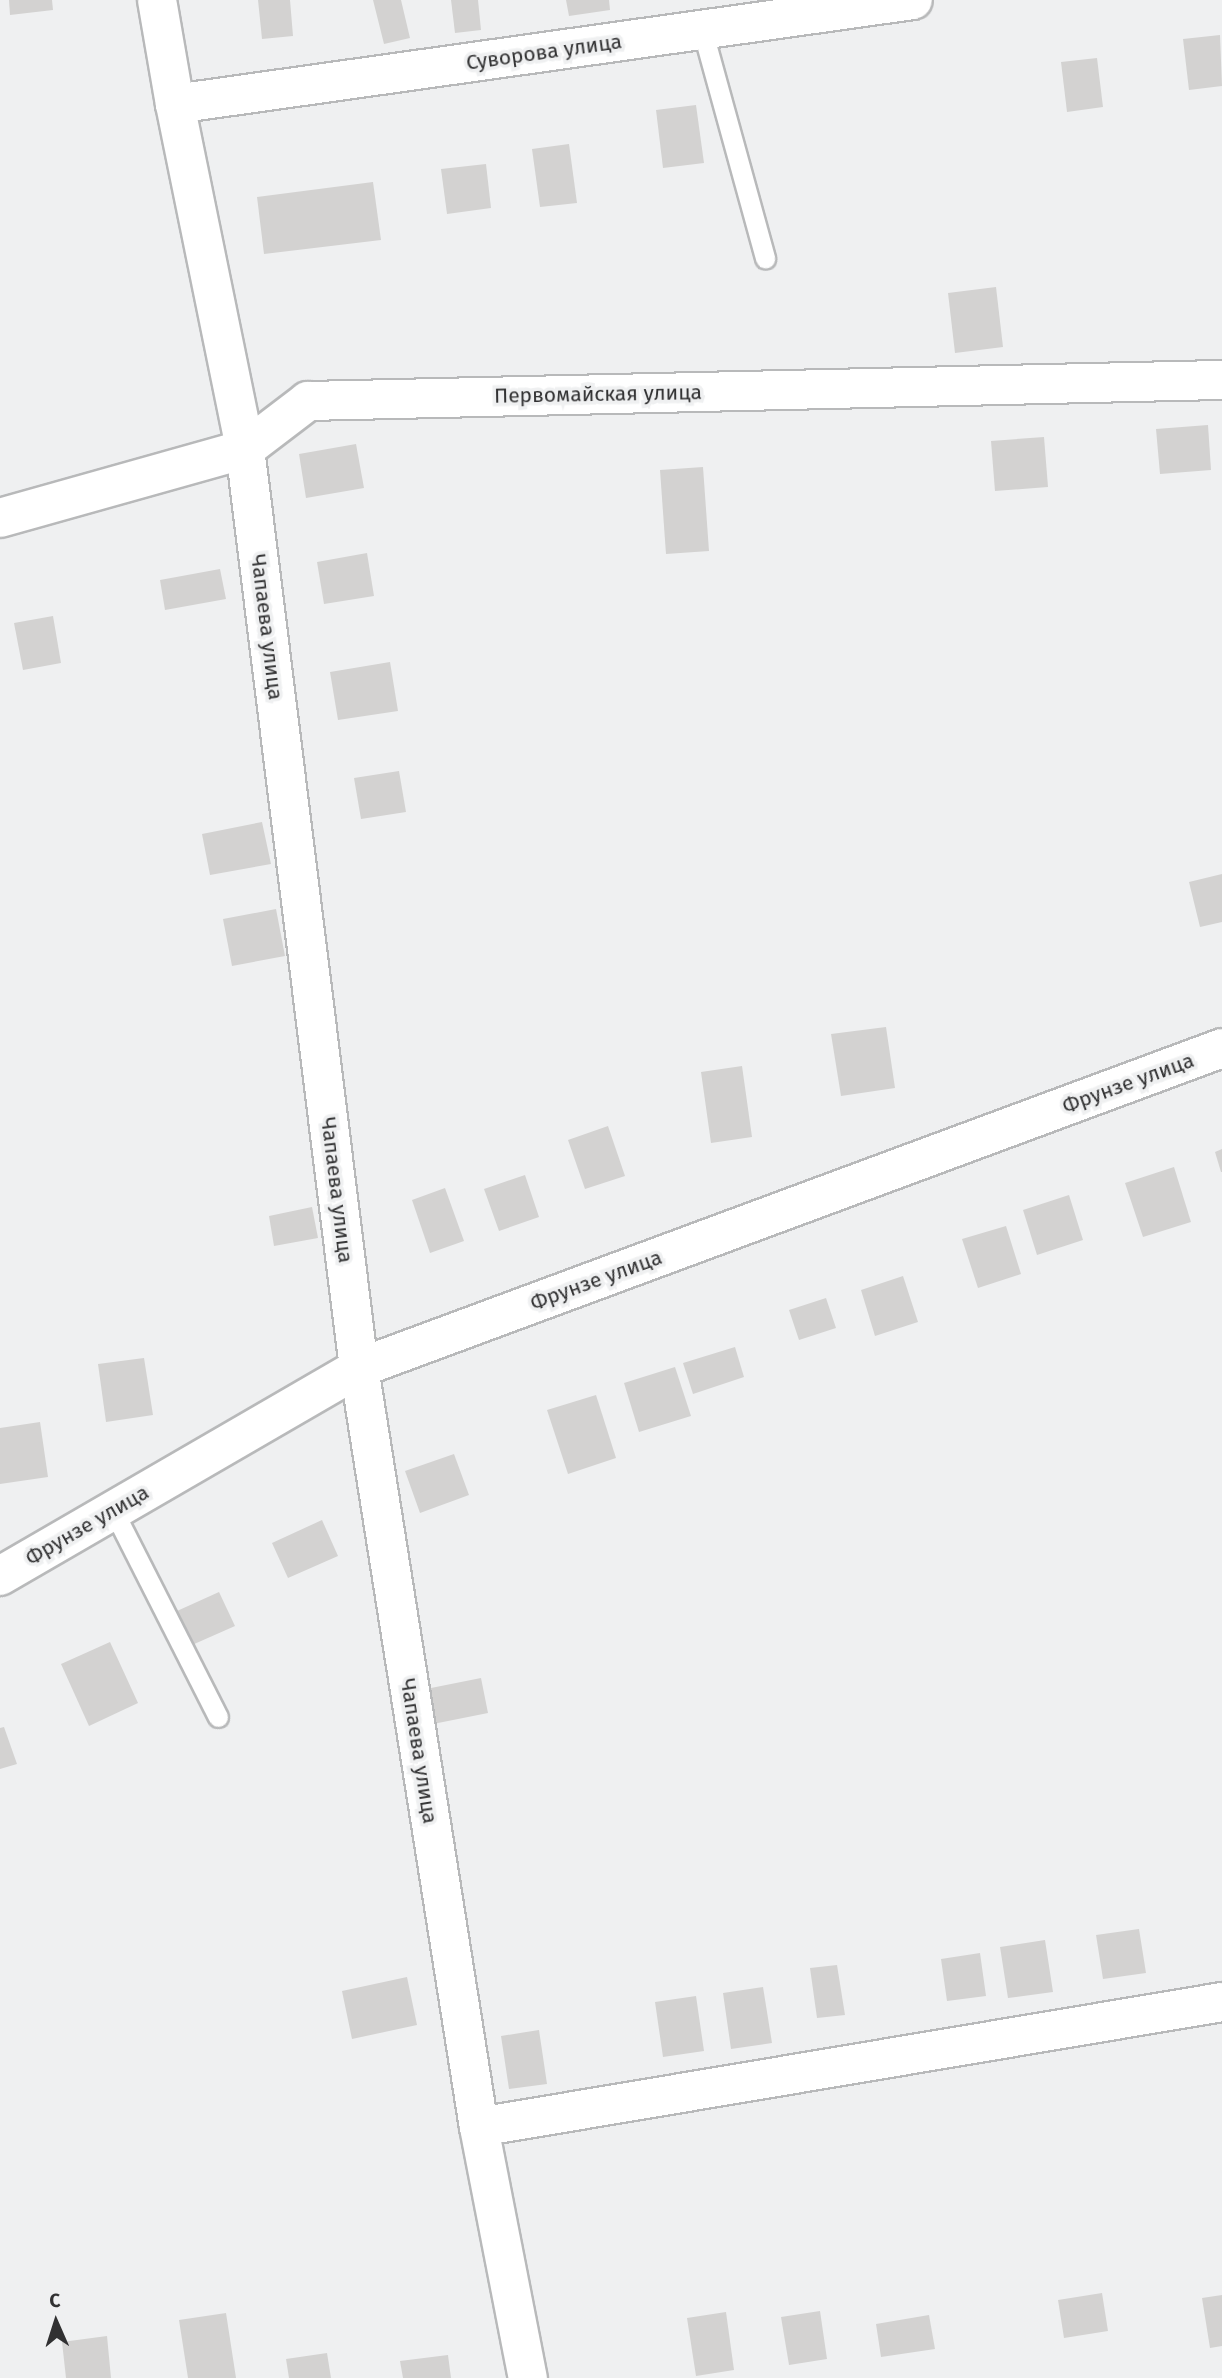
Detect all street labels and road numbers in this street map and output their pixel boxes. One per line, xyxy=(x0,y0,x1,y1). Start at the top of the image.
street label: Суворова улица xyxy=(465,29,623,75)
street label: Первомайская улица xyxy=(494,380,702,408)
street label: Чапаева улица xyxy=(246,553,288,701)
street label: Фрунзе улица xyxy=(1059,1048,1197,1118)
street label: Чапаева улица xyxy=(316,1116,358,1264)
street label: Фрунзе улица xyxy=(527,1245,665,1315)
street label: Фрунзе улица xyxy=(21,1480,153,1570)
street label: Чапаева улица xyxy=(395,1677,443,1825)

